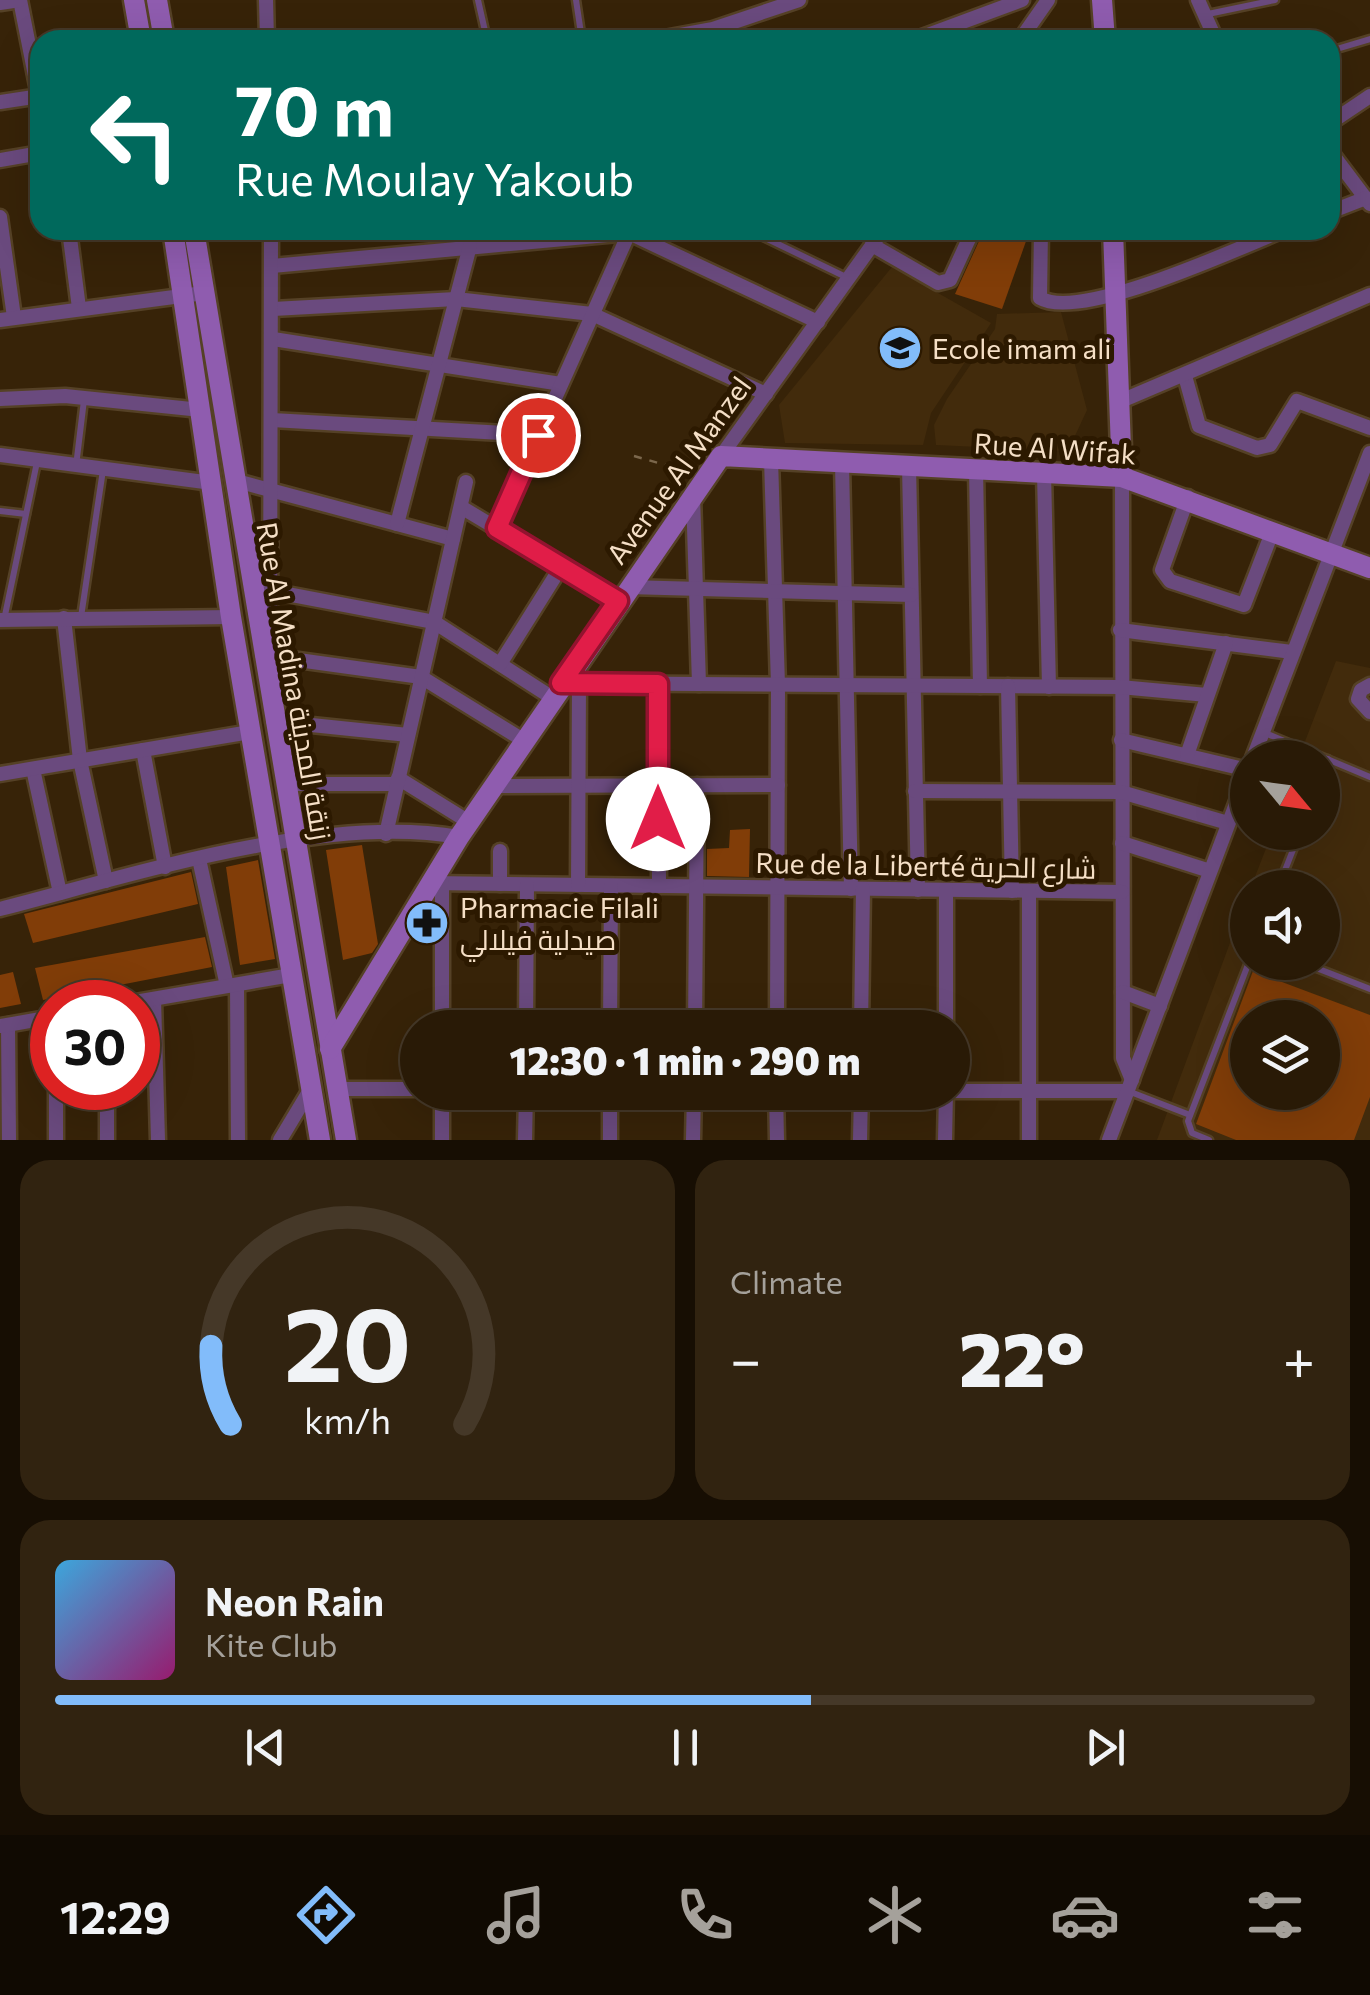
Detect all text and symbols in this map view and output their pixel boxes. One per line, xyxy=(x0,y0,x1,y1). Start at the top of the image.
text: 70 m xyxy=(235,65,394,150)
icon: left xyxy=(70,70,200,200)
text: Rue Moulay Yakoub xyxy=(235,150,634,205)
school or university icon: Ecole imam ali xyxy=(877,325,923,371)
place label: Ecole imam ali xyxy=(932,331,1111,365)
street label: Avenue Al Manzel xyxy=(599,370,757,570)
pin xyxy=(496,393,581,478)
icon: arrive xyxy=(511,408,566,463)
street label: Rue Al Wifak xyxy=(973,425,1137,471)
street label: Rue Al Madina زنقة المدينة xyxy=(250,519,340,843)
north arrow xyxy=(1230,740,1340,850)
map controls xyxy=(1230,740,1340,1110)
position arrow xyxy=(606,767,710,871)
street label: Rue de la Liberté شارع الحرية xyxy=(755,845,1097,888)
button: sound xyxy=(1230,870,1340,980)
place label: Pharmacie Filali صيدلية فيلالي xyxy=(460,890,659,962)
pharmacy icon: Pharmacie Filali صيدلية فيلالي xyxy=(404,900,450,946)
speed limit sign: 30 xyxy=(30,980,160,1110)
button: layers xyxy=(1230,1000,1340,1110)
text: 12:30 · 1 min · 290 m xyxy=(510,1036,860,1083)
text: Climate xyxy=(730,1261,843,1301)
text: 20 xyxy=(284,1276,411,1403)
text: 22° xyxy=(959,1311,1085,1402)
text: − xyxy=(730,1324,761,1391)
text: + xyxy=(1283,1324,1315,1391)
text: km/h xyxy=(304,1398,391,1441)
text: Neon Rain xyxy=(205,1577,384,1624)
text: Kite Club xyxy=(205,1624,337,1664)
icon: previous xyxy=(238,1720,293,1775)
icon: pause xyxy=(658,1720,713,1775)
icon: next xyxy=(1078,1720,1133,1775)
icon: directions xyxy=(291,1880,361,1950)
icon: music xyxy=(481,1880,551,1950)
icon: phone xyxy=(670,1880,740,1950)
icon: climate xyxy=(860,1880,930,1950)
icon: car xyxy=(1050,1880,1120,1950)
icon: filters xyxy=(1240,1880,1310,1950)
text: 12:29 xyxy=(60,1888,171,1943)

